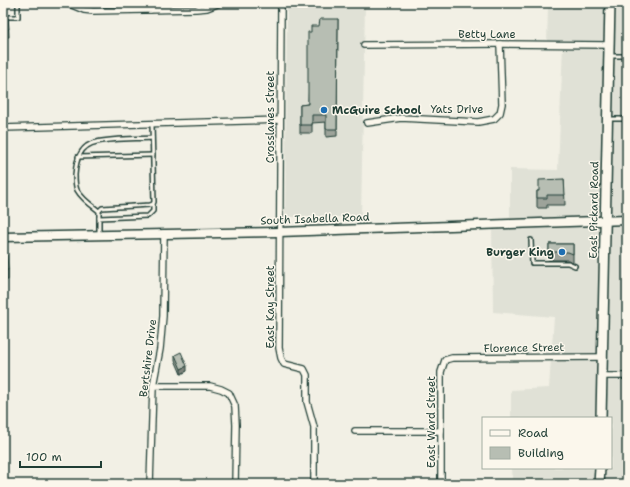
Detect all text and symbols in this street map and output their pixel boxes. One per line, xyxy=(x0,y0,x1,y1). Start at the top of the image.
street label: Betty Lane xyxy=(458,27,516,42)
street label: Crosslanes Street xyxy=(263,71,278,163)
street label: Yats Drive xyxy=(430,102,484,117)
place label: McGuire School xyxy=(332,103,422,118)
marker: McGuire School xyxy=(319,105,329,115)
street label: East Pickard Road xyxy=(586,161,602,259)
street label: South Isabella Road xyxy=(260,210,370,228)
place label: Burger King xyxy=(486,245,554,260)
marker: Burger King xyxy=(557,247,567,257)
street label: East Kay Street xyxy=(263,265,278,349)
street label: Bertshire Drive xyxy=(136,318,160,398)
street label: Florence Street xyxy=(484,340,565,356)
street label: East Ward Street xyxy=(424,376,439,468)
legend xyxy=(482,417,612,469)
text: Road xyxy=(518,425,549,441)
scale bar xyxy=(20,443,101,469)
text: Building xyxy=(518,445,564,461)
text: 100 m xyxy=(26,449,62,465)

